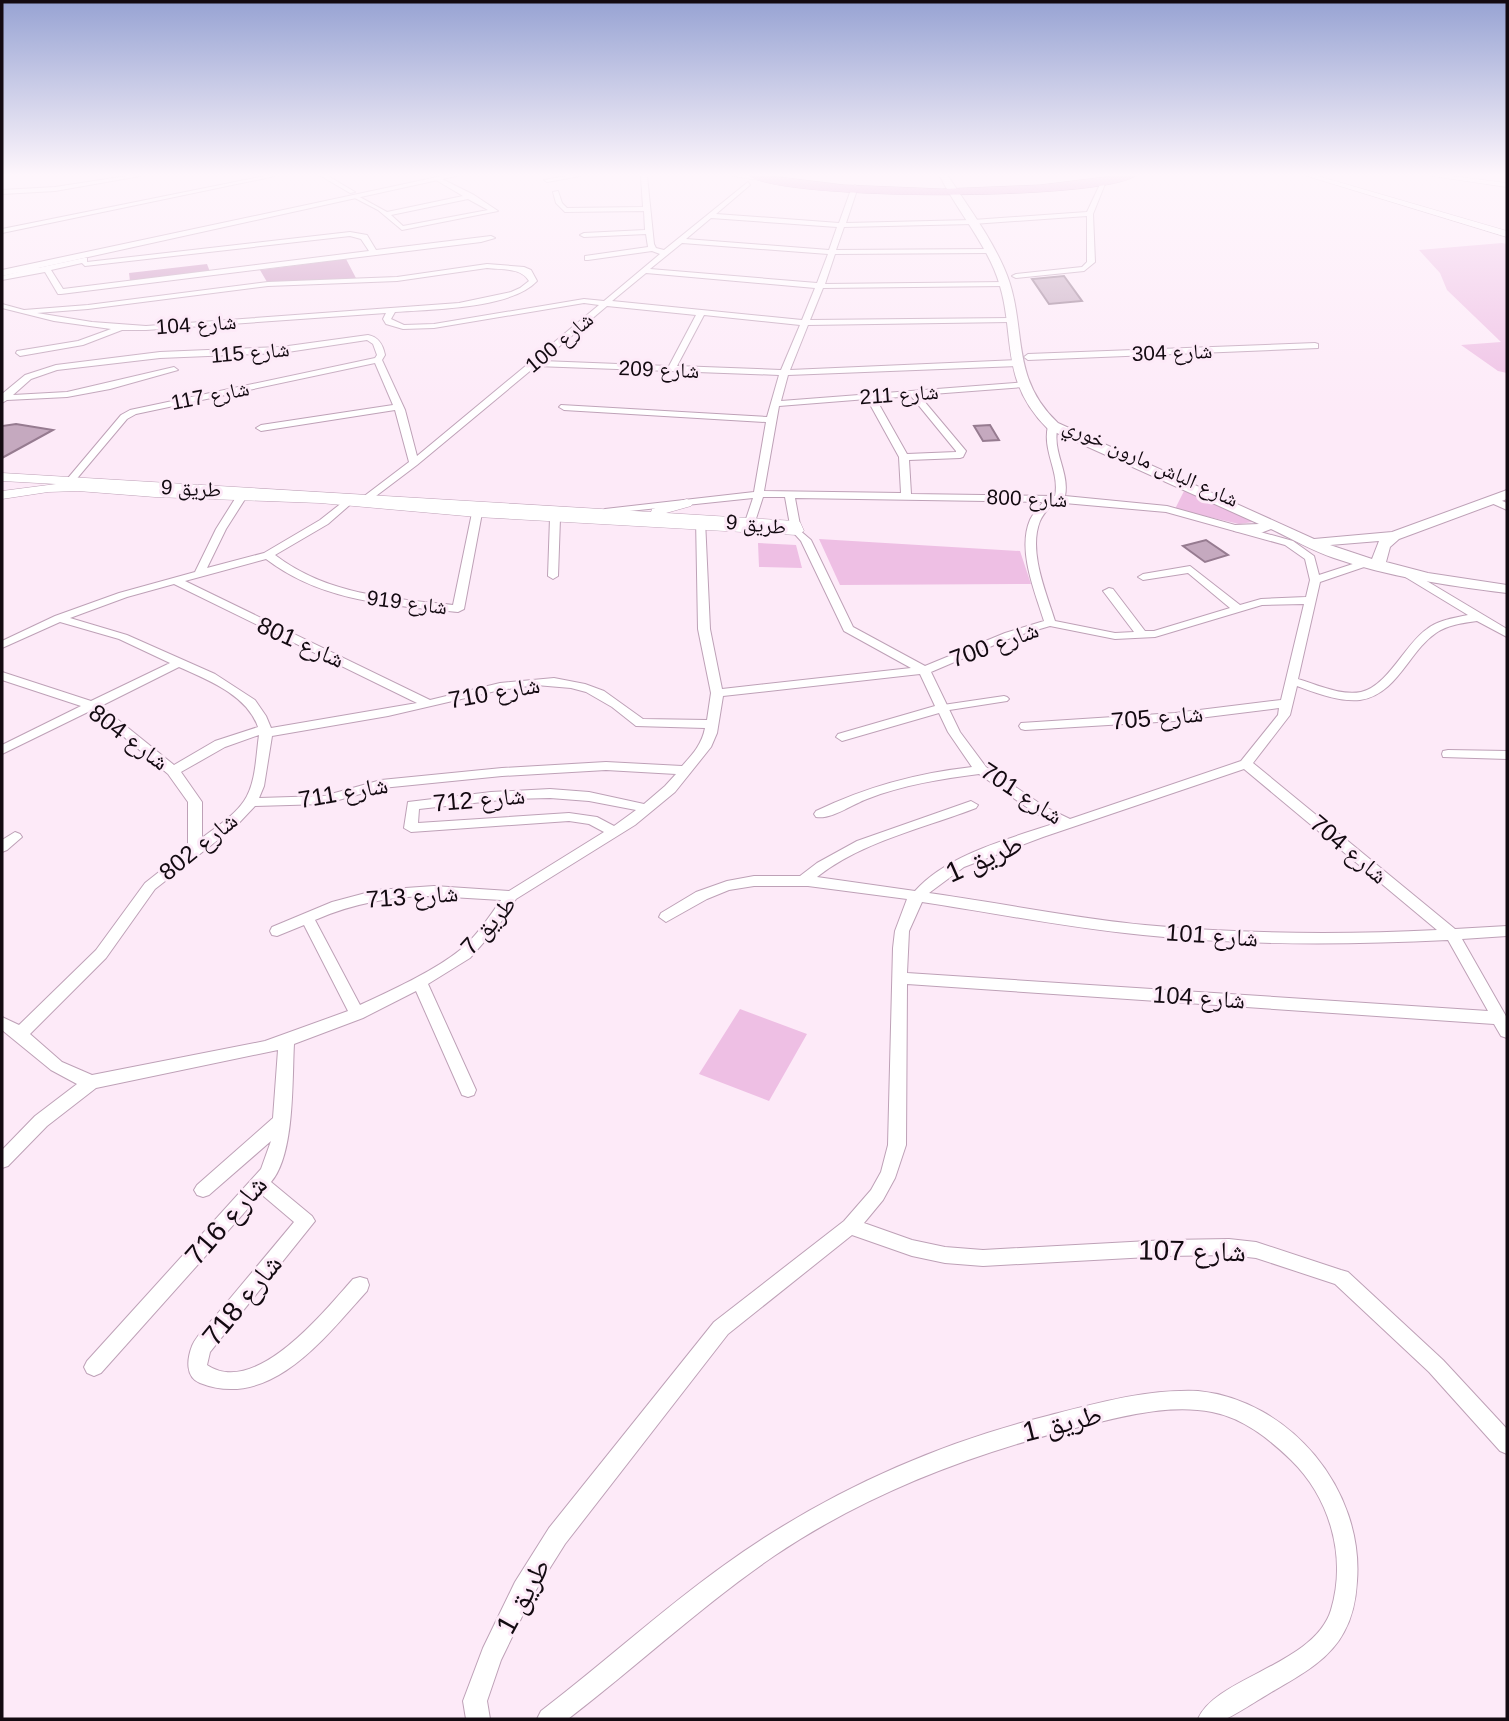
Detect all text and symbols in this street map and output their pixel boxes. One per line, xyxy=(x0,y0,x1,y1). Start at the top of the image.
street label: شارع 100 xyxy=(521,307,599,378)
street label: شارع 104 xyxy=(155,310,237,340)
street label: شارع 115 xyxy=(210,337,291,369)
street label: شارع 304 xyxy=(1131,339,1213,367)
street label: شارع 209 xyxy=(618,356,700,384)
street label: شارع 117 xyxy=(169,376,251,416)
street label: شارع 211 xyxy=(859,380,939,410)
street label: شارع الباش مارون خوري xyxy=(1058,413,1242,516)
street label: 9 طريق xyxy=(160,475,222,503)
street label: 800 شارع xyxy=(986,485,1068,513)
street label: 9 طريق xyxy=(725,510,787,540)
street label: شارع 919 xyxy=(365,586,449,620)
street label: شارع 801 xyxy=(253,611,349,675)
street label: شارع 700 xyxy=(946,616,1043,674)
street label: شارع 710 xyxy=(446,671,542,715)
street label: شارع 804 xyxy=(83,698,174,777)
street label: شارع 705 xyxy=(1110,700,1204,736)
street label: شارع 701 xyxy=(975,757,1068,831)
street label: شارع 711 xyxy=(296,771,390,815)
street label: شارع 712 xyxy=(432,782,526,818)
street label: شارع 802 xyxy=(154,806,244,887)
street label: شارع 704 xyxy=(1304,809,1393,891)
street label: طريق 1 xyxy=(941,827,1028,890)
street label: شارع 713 xyxy=(365,879,459,915)
street label: 7 طريق xyxy=(455,890,522,960)
street label: شارع 101 xyxy=(1165,918,1259,954)
street label: شارع 104 xyxy=(1152,980,1246,1016)
street label: شارع 716 xyxy=(179,1169,275,1272)
street label: شارع 107 xyxy=(1138,1235,1246,1269)
street label: شارع 718 xyxy=(196,1248,289,1353)
street label: طريق 1 xyxy=(1019,1398,1105,1450)
street label: طريق 1 xyxy=(490,1553,558,1640)

